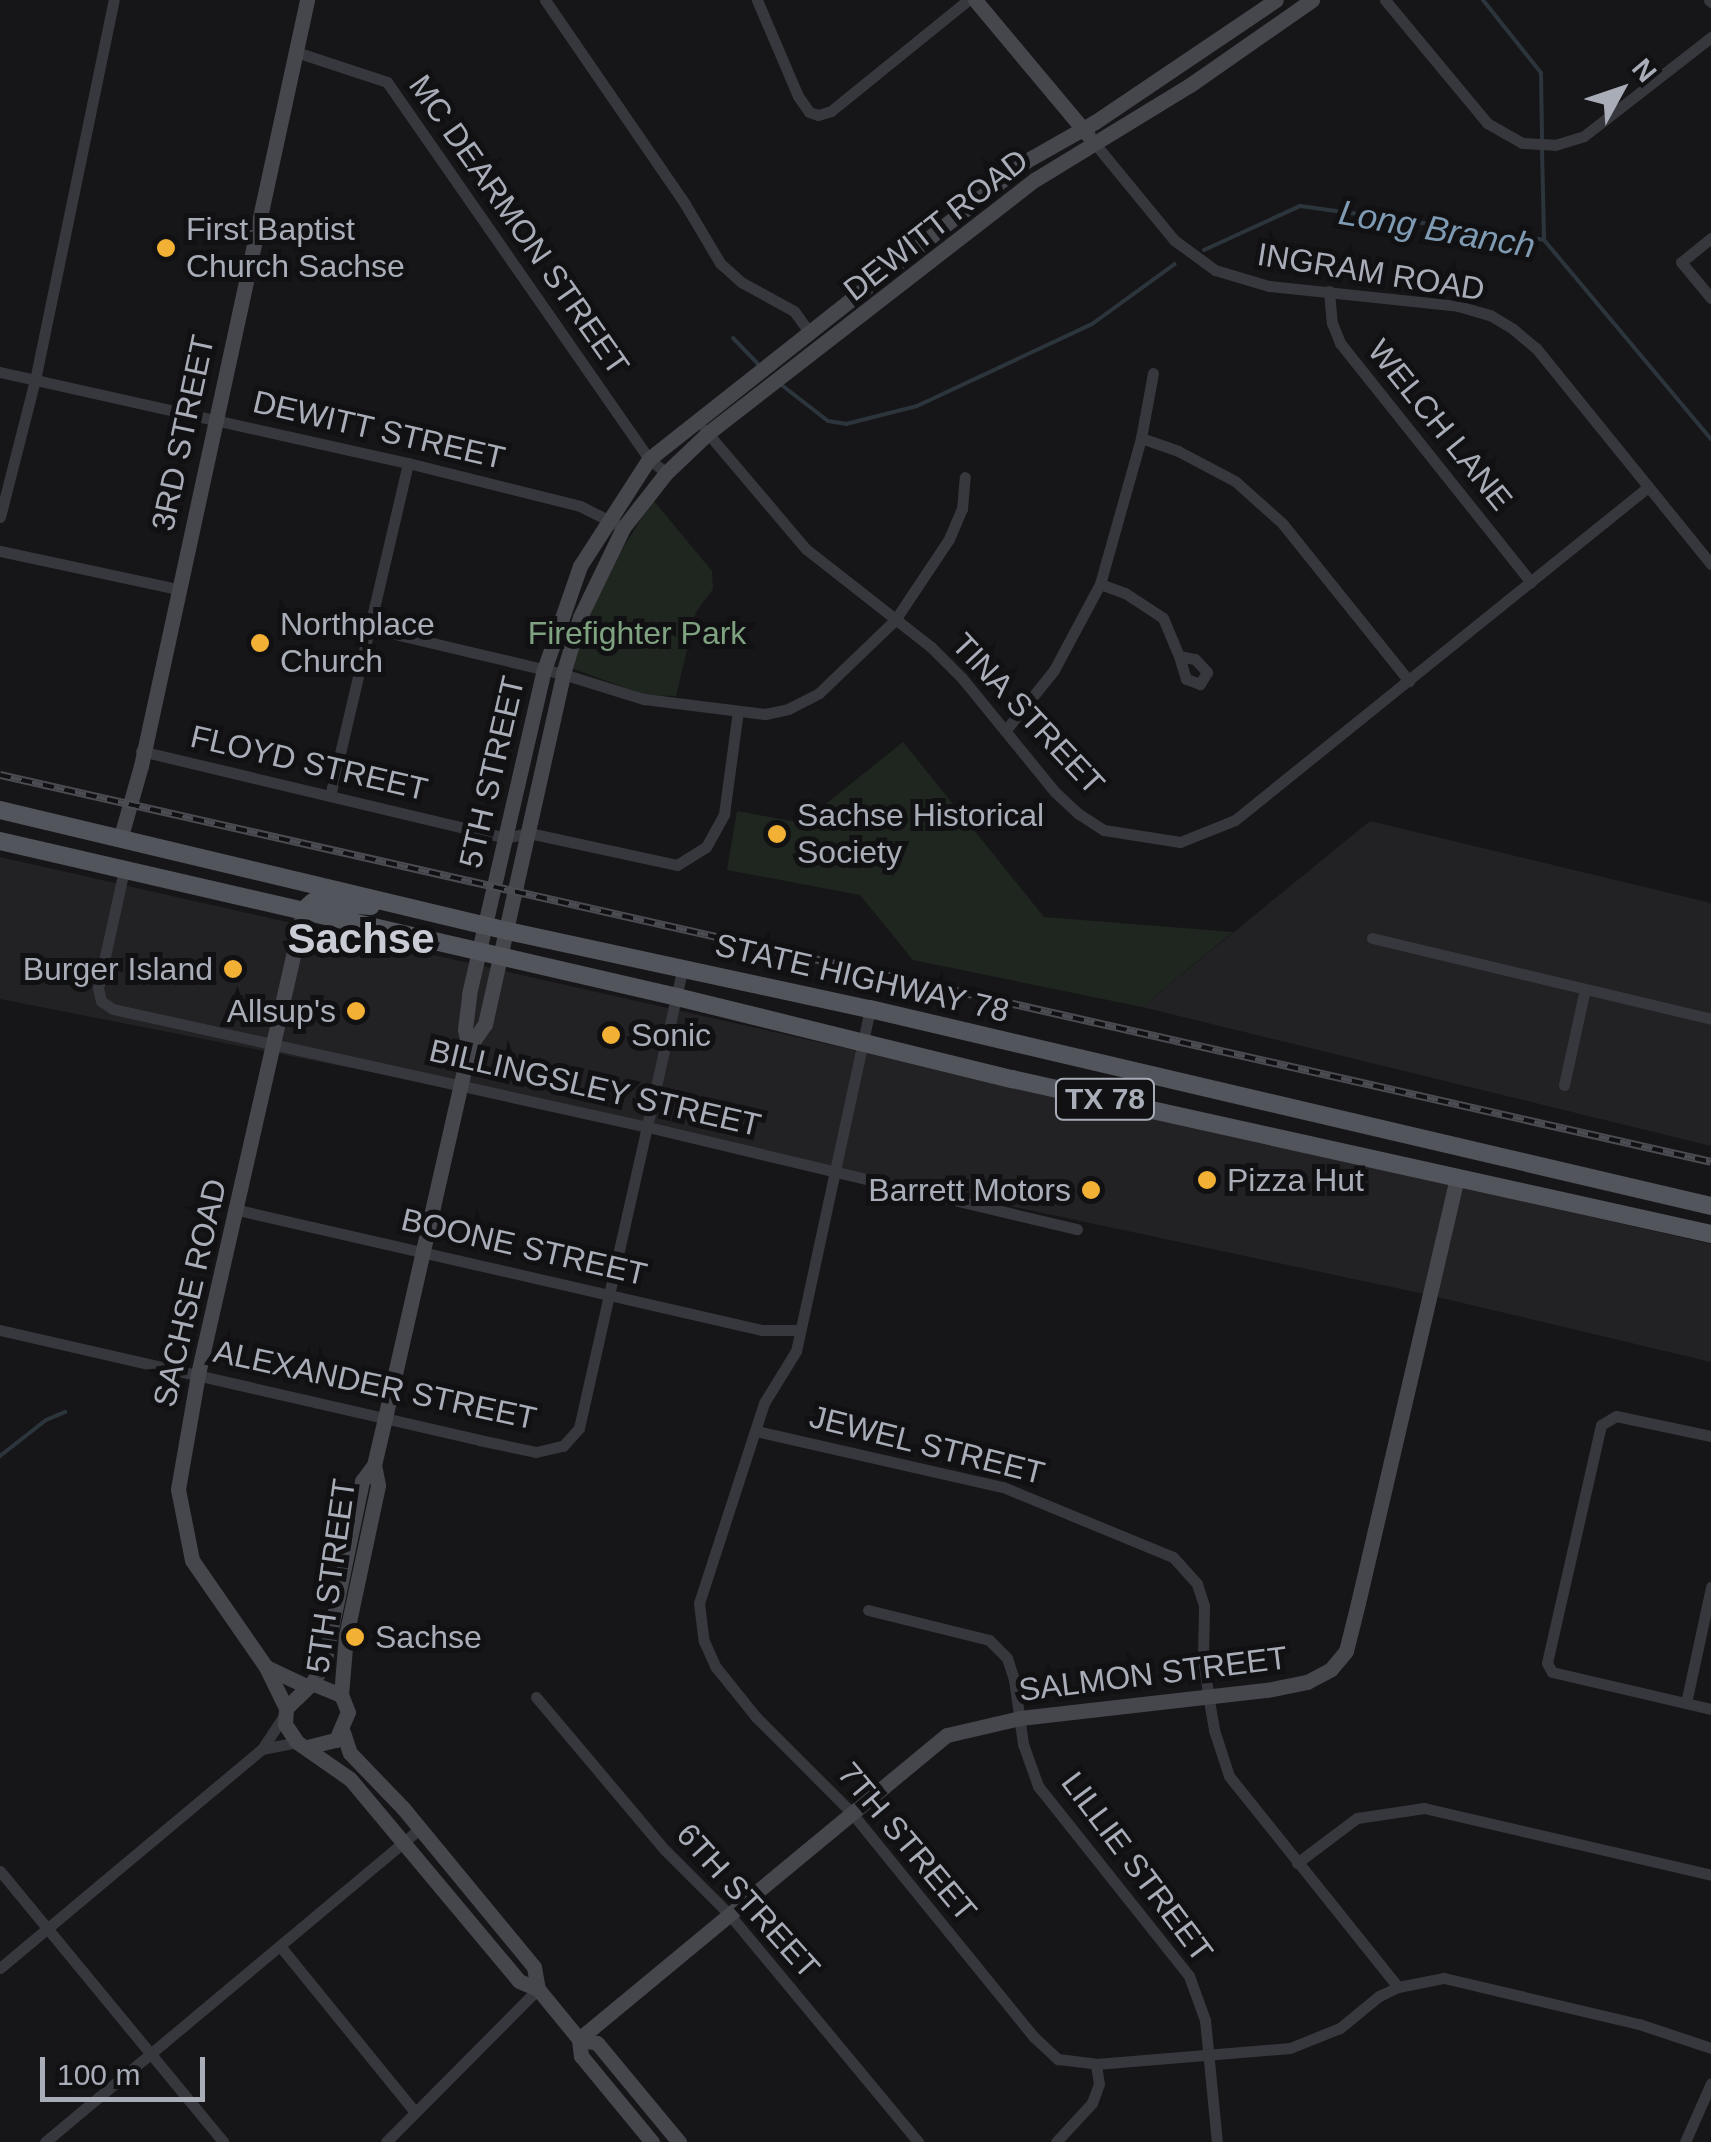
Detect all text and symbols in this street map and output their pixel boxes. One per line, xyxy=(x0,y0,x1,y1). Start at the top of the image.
north arrow xyxy=(1571,40,1671,140)
text: N xyxy=(1626,53,1663,88)
street label: MC DEARMON STREET xyxy=(401,68,637,382)
street label: DEWITT ROAD xyxy=(836,141,1036,309)
water label: Long Branch xyxy=(1336,191,1538,267)
place label: First Baptist Church Sachse xyxy=(186,211,405,286)
street label: INGRAM ROAD xyxy=(1255,235,1487,309)
marker: First Baptist Church Sachse xyxy=(155,237,177,259)
street label: 3RD STREET xyxy=(144,332,222,534)
street label: WELCH LANE xyxy=(1360,332,1520,518)
street label: DEWITT STREET xyxy=(249,382,509,478)
place label: Northplace Church xyxy=(280,606,435,681)
park label: Firefighter Park xyxy=(528,614,746,652)
street label: TINA STREET xyxy=(943,625,1113,803)
marker: Northplace Church xyxy=(249,632,271,654)
street label: 5TH STREET xyxy=(451,672,533,872)
street label: FLOYD STREET xyxy=(187,717,431,809)
place label: Sachse Historical Society xyxy=(797,797,1044,872)
marker: Sachse Historical Society xyxy=(766,823,788,845)
district label: Sachse xyxy=(287,914,435,964)
street label: STATE HIGHWAY 78 xyxy=(711,925,1013,1031)
place label: Burger Island xyxy=(23,950,213,988)
marker: Burger Island xyxy=(222,958,244,980)
place label: Allsup's xyxy=(227,992,336,1030)
marker: Allsup's xyxy=(345,1000,367,1022)
place label: Sonic xyxy=(631,1016,711,1054)
marker: Sonic xyxy=(600,1024,622,1046)
street label: BILLINGSLEY STREET xyxy=(425,1031,765,1145)
road number: TX 78 xyxy=(1052,1074,1158,1124)
place label: Pizza Hut xyxy=(1227,1161,1364,1199)
marker: Pizza Hut xyxy=(1196,1169,1218,1191)
place label: Barrett Motors xyxy=(868,1171,1071,1209)
street label: SACHSE ROAD xyxy=(145,1175,235,1411)
marker: Barrett Motors xyxy=(1080,1179,1102,1201)
street label: BOONE STREET xyxy=(398,1200,650,1294)
street label: ALEXANDER STREET xyxy=(210,1332,540,1438)
street label: JEWEL STREET xyxy=(805,1397,1049,1493)
street label: 5TH STREET xyxy=(298,1476,364,1676)
place label: Sachse xyxy=(375,1618,482,1656)
marker: Sachse xyxy=(344,1626,366,1648)
street label: SALMON STREET xyxy=(1017,1638,1289,1710)
street label: 7TH STREET xyxy=(829,1755,985,1929)
street label: LILLIE STREET xyxy=(1053,1765,1221,1969)
street label: 6TH STREET xyxy=(668,1815,828,1987)
scale bar xyxy=(45,2037,210,2099)
text: 100 m xyxy=(57,2058,140,2091)

